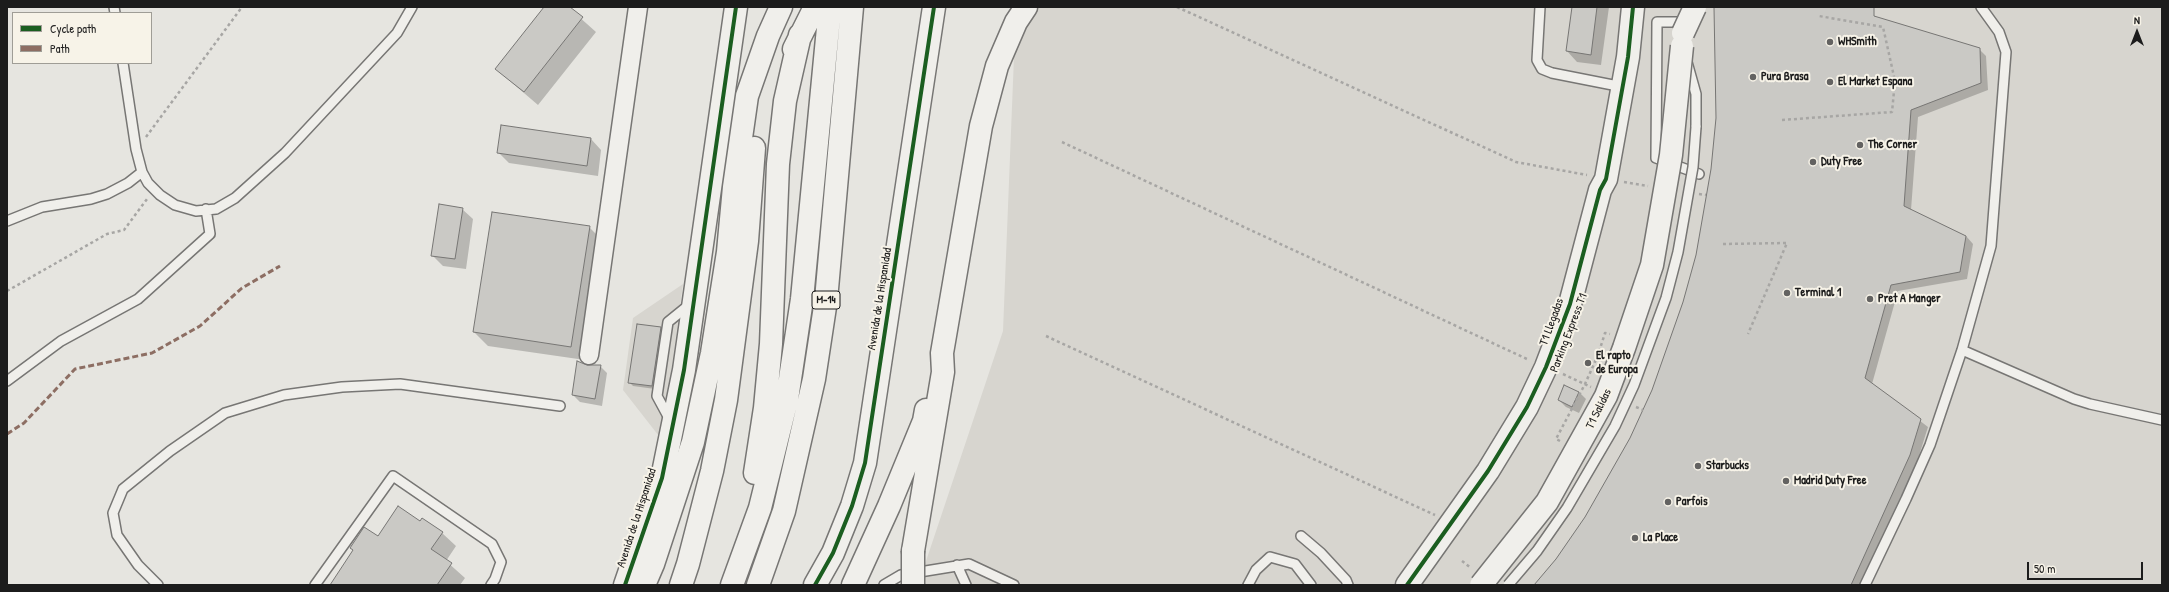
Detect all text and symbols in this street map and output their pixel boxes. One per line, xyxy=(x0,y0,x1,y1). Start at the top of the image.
legend xyxy=(12,12,152,64)
north arrow xyxy=(2117,12,2157,52)
text: N xyxy=(2134,13,2140,27)
text: Cycle path xyxy=(50,20,96,37)
place label: WHSmith xyxy=(1838,35,1877,49)
marker: WHSmith xyxy=(1825,37,1835,47)
text: Path xyxy=(50,40,70,57)
place label: Pura Brasa xyxy=(1761,70,1808,84)
marker: Pura Brasa xyxy=(1748,72,1758,82)
place label: El Market Espana xyxy=(1838,75,1912,89)
marker: El Market Espana xyxy=(1825,77,1835,87)
place label: The Corner xyxy=(1868,138,1917,152)
marker: The Corner xyxy=(1855,140,1865,150)
place label: Duty Free xyxy=(1821,155,1862,169)
marker: Duty Free xyxy=(1808,157,1818,167)
street label: Avenida de la Hispanidad xyxy=(865,247,895,351)
place label: Terminal 1 xyxy=(1795,286,1841,300)
marker: Terminal 1 xyxy=(1782,288,1792,298)
road number: M-14 xyxy=(812,291,840,309)
street label: Parking Express T1 xyxy=(1547,291,1591,375)
place label: Pret A Manger xyxy=(1878,292,1941,306)
marker: Pret A Manger xyxy=(1865,294,1875,304)
street label: T1 Llegadas xyxy=(1537,296,1567,348)
place label: El rapto de Europa xyxy=(1596,349,1638,377)
marker: El rapto de Europa xyxy=(1583,358,1593,368)
street label: T1 Salidas xyxy=(1583,387,1615,431)
place label: Starbucks xyxy=(1706,459,1749,473)
marker: Starbucks xyxy=(1693,461,1703,471)
street label: Avenida de la Hispanidad xyxy=(614,467,660,569)
place label: Madrid Duty Free xyxy=(1794,474,1866,488)
marker: Madrid Duty Free xyxy=(1781,476,1791,486)
place label: Parfois xyxy=(1676,495,1708,509)
marker: Parfois xyxy=(1663,497,1673,507)
place label: La Place xyxy=(1643,531,1678,545)
marker: La Place xyxy=(1630,533,1640,543)
scale bar xyxy=(2029,554,2145,580)
text: 50 m xyxy=(2034,560,2055,577)

